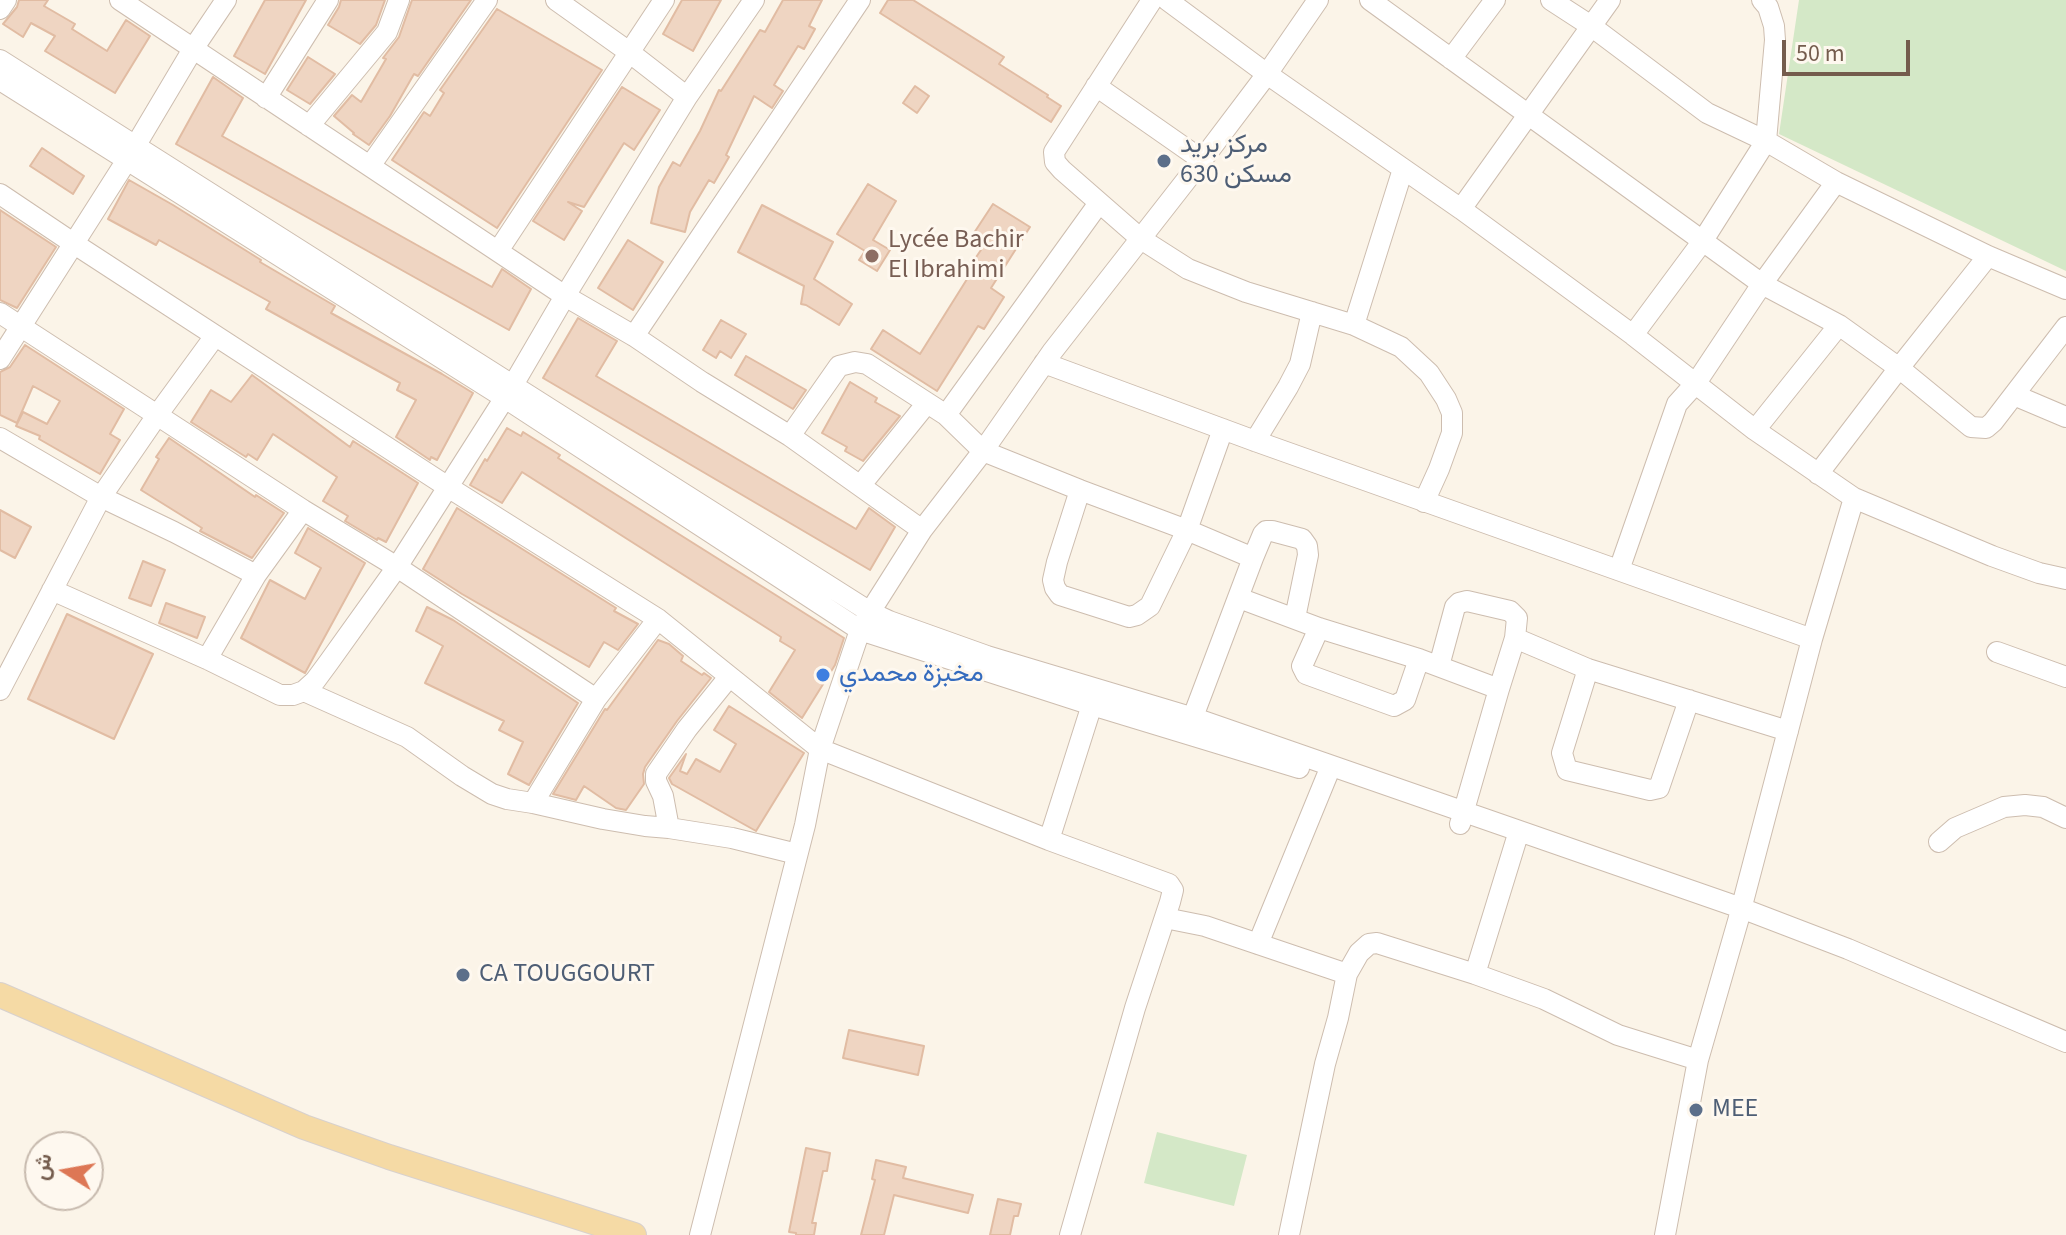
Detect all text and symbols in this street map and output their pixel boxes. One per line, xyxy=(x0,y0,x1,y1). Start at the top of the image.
scale bar xyxy=(1786,24,1914,74)
text: 50 m xyxy=(1796,36,1845,71)
place label: مركز بريد 630 مسكن xyxy=(1180,130,1292,192)
marker: مركز بريد 630 مسكن xyxy=(1155,152,1173,170)
place label: Lycée Bachir El Ibrahimi xyxy=(888,225,1024,286)
marker: Lycée Bachir El Ibrahimi xyxy=(863,247,881,265)
place label: مخبزة محمدي xyxy=(839,659,984,691)
marker: مخبزة محمدي xyxy=(814,666,832,684)
place label: CA TOUGGOURT xyxy=(479,959,655,991)
marker: CA TOUGGOURT xyxy=(454,966,472,984)
place label: MEE xyxy=(1712,1094,1758,1126)
marker: MEE xyxy=(1687,1101,1705,1119)
north arrow xyxy=(24,1131,104,1211)
text: ش xyxy=(24,1151,61,1183)

